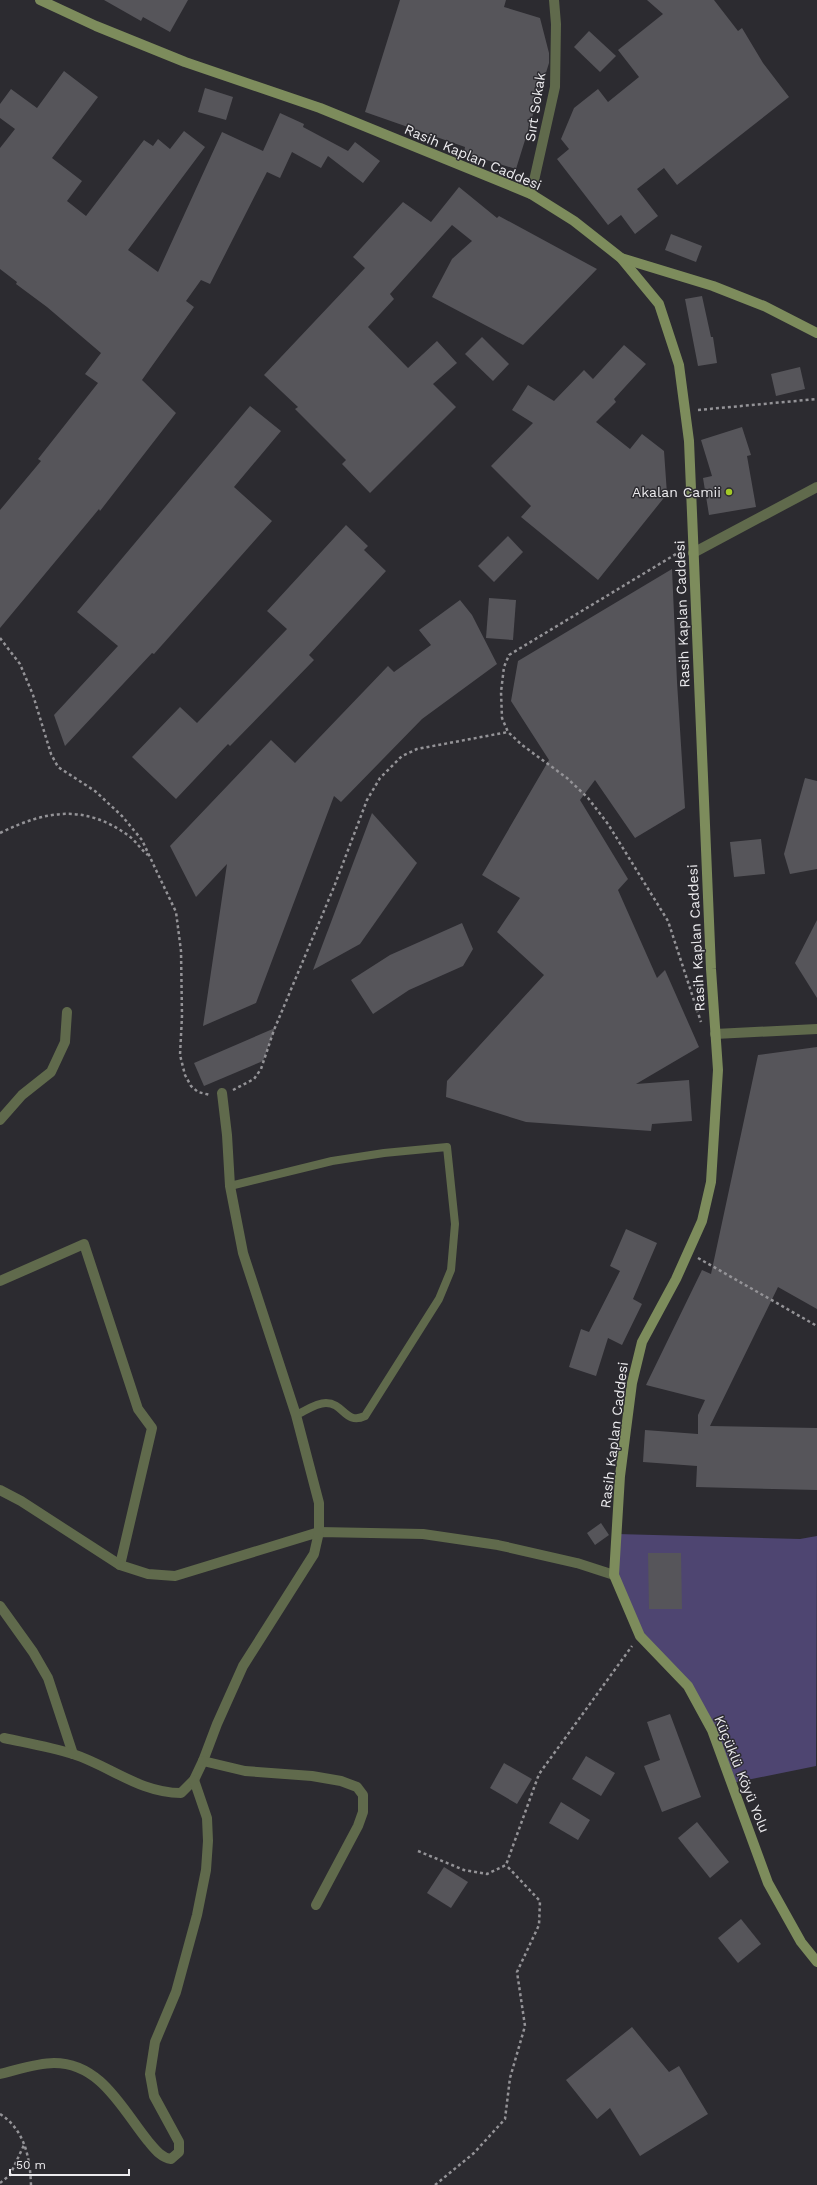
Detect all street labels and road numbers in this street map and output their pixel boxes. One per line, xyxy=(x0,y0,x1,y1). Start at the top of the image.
street label: Sırt Sokak xyxy=(522,71,548,143)
street label: Rasih Kaplan Caddesi xyxy=(402,121,544,193)
street label: Rasih Kaplan Caddesi xyxy=(671,540,693,688)
street label: Rasih Kaplan Caddesi xyxy=(684,864,708,1012)
street label: Rasih Kaplan Caddesi xyxy=(597,1361,631,1509)
street label: Küçüklü Köyü Yolu xyxy=(711,1713,773,1835)

